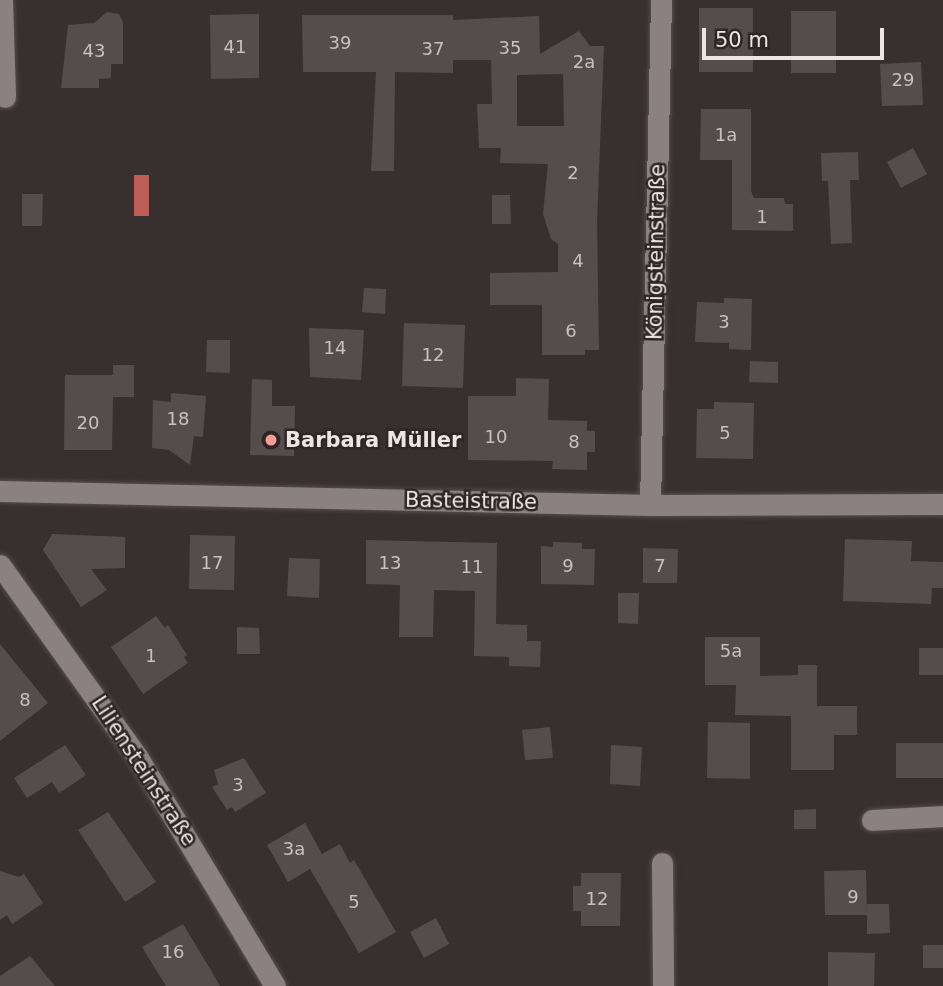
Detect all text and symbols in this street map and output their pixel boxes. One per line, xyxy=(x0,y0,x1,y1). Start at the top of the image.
scale bar xyxy=(705,14,887,58)
text: 50 m xyxy=(715,28,769,52)
house number: 39 xyxy=(329,32,351,54)
house number: 41 xyxy=(224,36,246,58)
house number: 35 xyxy=(499,37,521,59)
house number: 37 xyxy=(422,38,444,60)
house number: 43 xyxy=(83,40,105,62)
house number: 2a xyxy=(573,51,595,73)
house number: 29 xyxy=(892,69,914,91)
house number: 1a xyxy=(715,124,737,146)
house number: 2 xyxy=(567,162,579,184)
street label: Königsteinstraße xyxy=(642,164,670,340)
house number: 1 xyxy=(756,206,768,228)
house number: 4 xyxy=(572,250,584,272)
house number: 3 xyxy=(718,311,730,333)
house number: 6 xyxy=(565,320,577,342)
house number: 14 xyxy=(324,337,346,359)
house number: 12 xyxy=(422,344,444,366)
house number: 18 xyxy=(167,408,189,430)
house number: 20 xyxy=(77,412,99,434)
house number: 5 xyxy=(719,422,731,444)
house number: 10 xyxy=(485,426,507,448)
place label: Barbara Müller xyxy=(285,427,461,453)
house number: 8 xyxy=(568,431,580,453)
marker: Barbara Müller xyxy=(263,432,279,448)
street label: Basteistraße xyxy=(405,487,537,515)
house number: 17 xyxy=(201,552,223,574)
house number: 13 xyxy=(379,552,401,574)
house number: 9 xyxy=(562,555,574,577)
house number: 7 xyxy=(654,555,666,577)
house number: 11 xyxy=(461,556,483,578)
house number: 5a xyxy=(720,640,742,662)
house number: 1 xyxy=(145,645,157,667)
house number: 8 xyxy=(19,689,31,711)
street label: Liliensteinstraße xyxy=(86,691,202,851)
house number: 3 xyxy=(232,774,244,796)
house number: 3a xyxy=(283,838,305,860)
house number: 9 xyxy=(847,886,859,908)
house number: 12 xyxy=(586,888,608,910)
house number: 5 xyxy=(348,891,360,913)
house number: 16 xyxy=(162,941,184,963)

